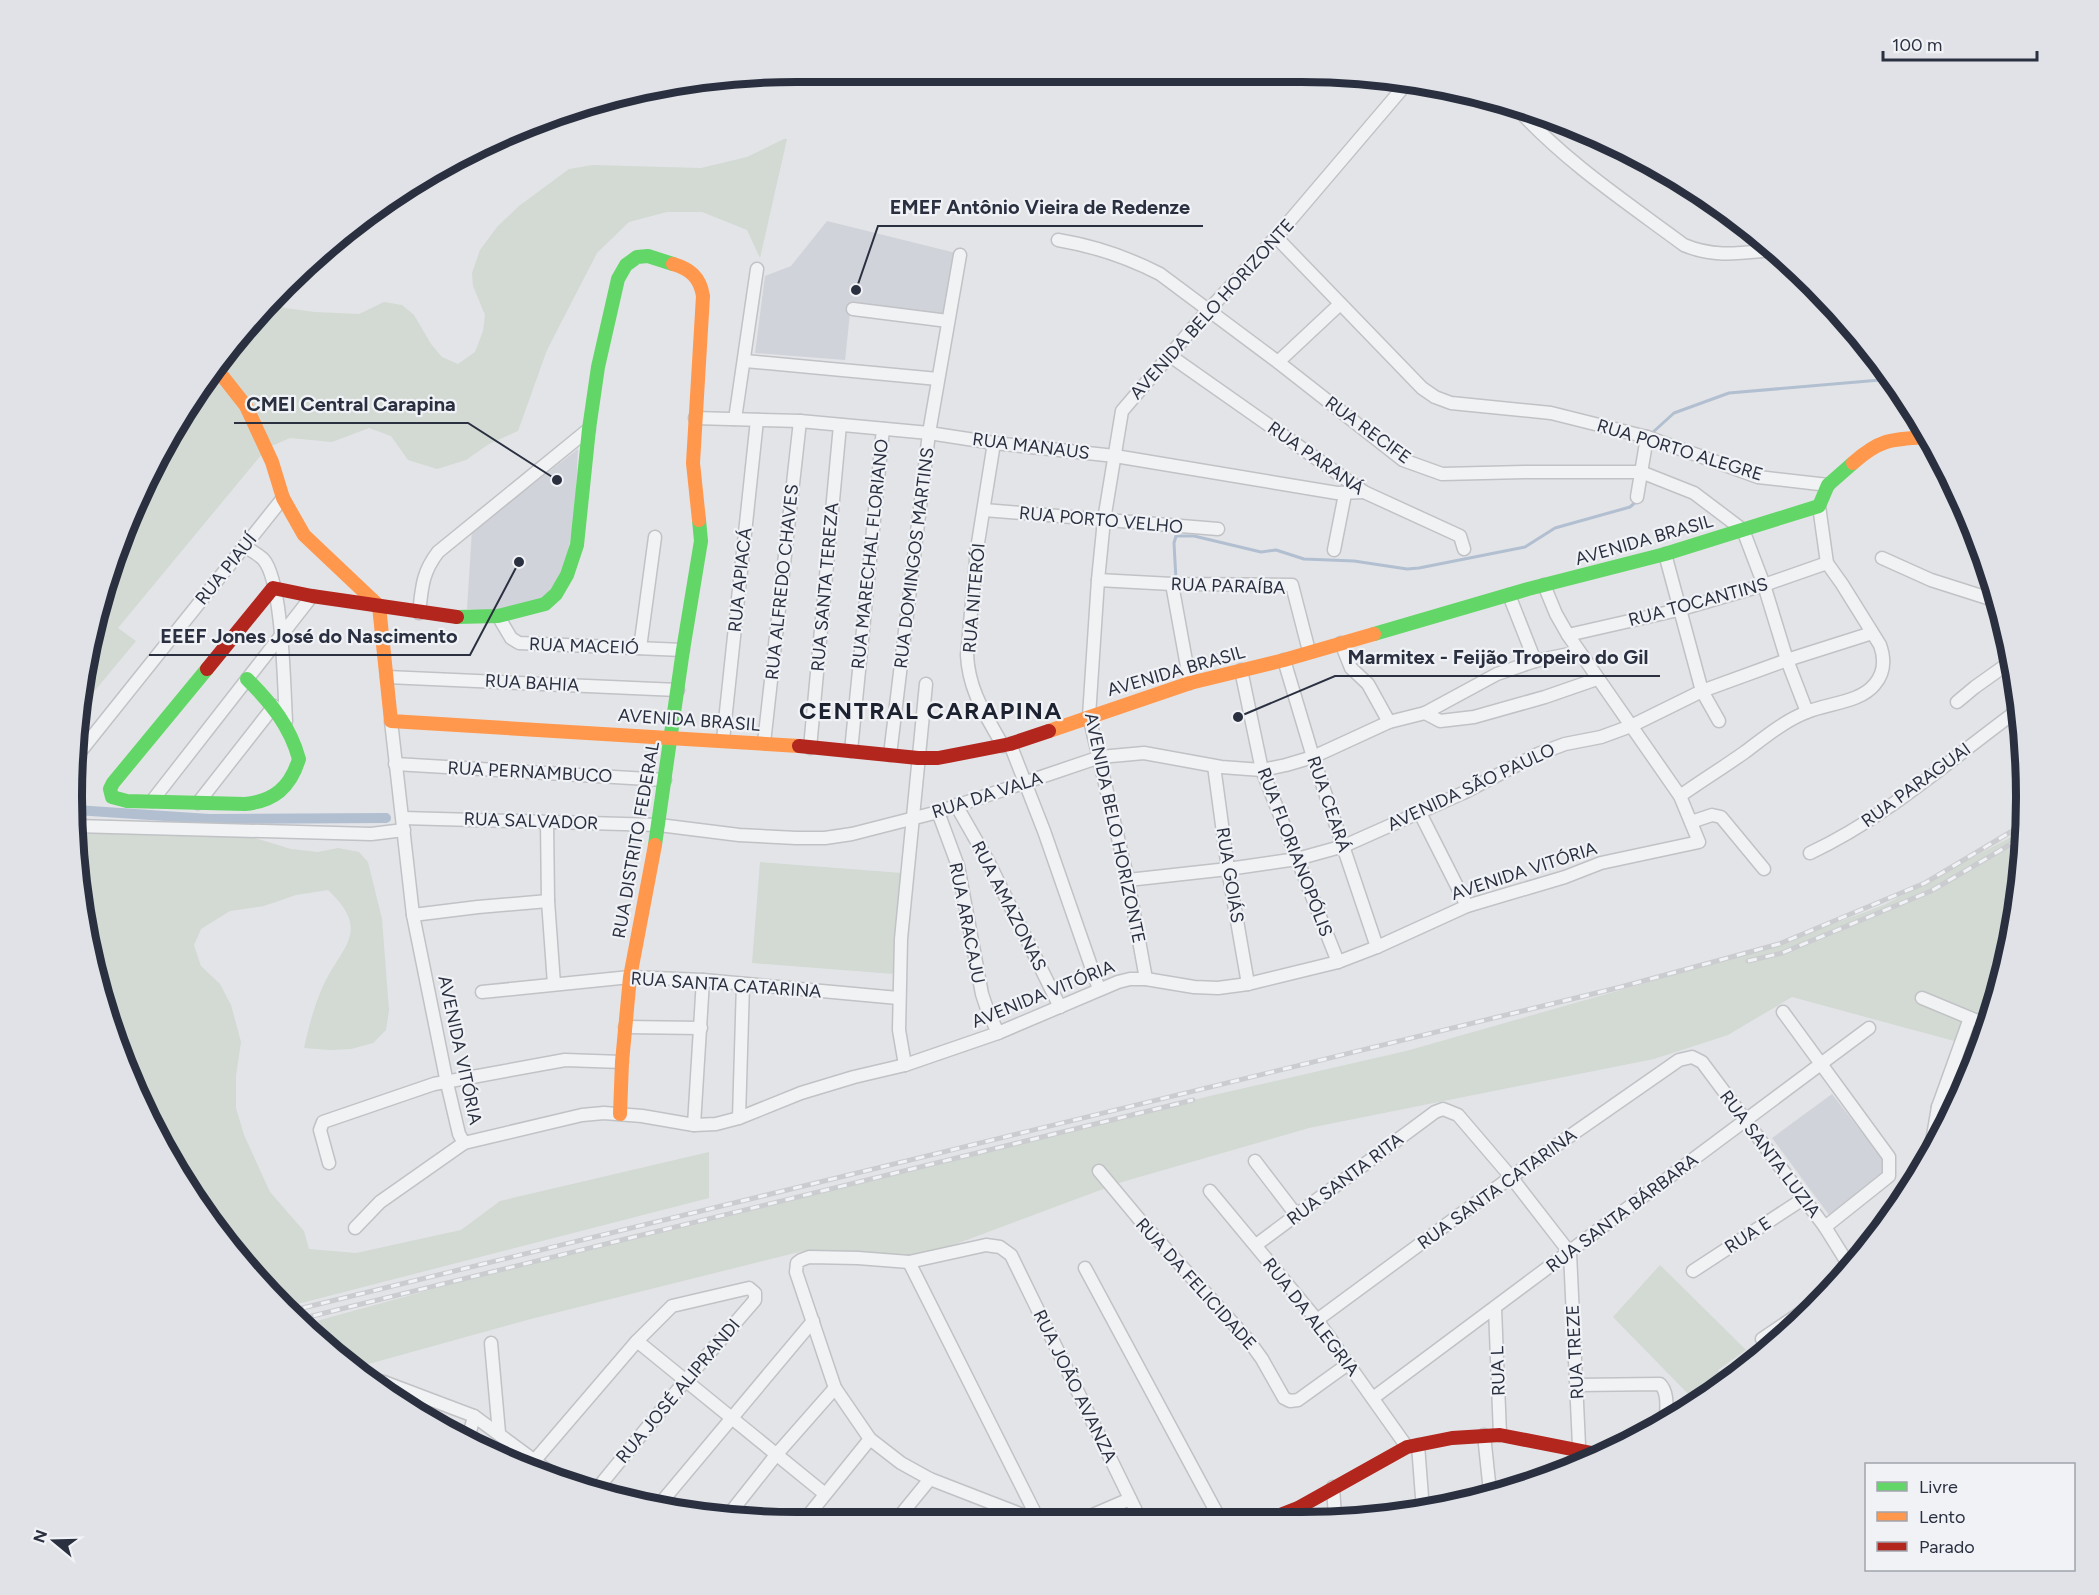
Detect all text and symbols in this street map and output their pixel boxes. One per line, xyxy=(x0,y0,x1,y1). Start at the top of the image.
scale bar xyxy=(1883,24,2038,62)
text: 100 m xyxy=(1892,34,1942,56)
callout: EMEF Antônio Vieira de Redenze xyxy=(878,188,1203,226)
text: EMEF Antônio Vieira de Redenze xyxy=(890,195,1190,219)
street label: AVENIDA BELO HORIZONTE xyxy=(1125,214,1299,404)
callout: CMEI Central Carapina xyxy=(234,385,468,423)
street label: RUA RECIFE xyxy=(1321,391,1415,469)
text: CMEI Central Carapina xyxy=(246,392,456,416)
street label: RUA PORTO ALEGRE xyxy=(1594,414,1766,486)
street label: RUA PARANÁ xyxy=(1263,417,1369,499)
street label: RUA MANAUS xyxy=(971,428,1091,464)
street label: RUA MARECHAL FLORIANO xyxy=(847,438,893,670)
street label: RUA DOMINGOS MARTINS xyxy=(890,446,938,670)
street label: RUA ALFREDO CHAVES xyxy=(761,483,803,681)
street label: RUA SANTA TEREZA xyxy=(807,502,843,672)
street label: RUA PORTO VELHO xyxy=(1018,502,1184,538)
street label: AVENIDA BRASIL xyxy=(1573,510,1716,570)
street label: RUA APIACÁ xyxy=(724,527,756,633)
street label: RUA PIAUÍ xyxy=(190,528,262,609)
street label: RUA NITERÓI xyxy=(958,542,990,654)
street label: RUA PARAÍBA xyxy=(1170,573,1286,599)
street label: RUA TOCANTINS xyxy=(1626,573,1770,631)
callout: EEEF Jones José do Nascimento xyxy=(149,617,470,655)
text: EEEF Jones José do Nascimento xyxy=(160,624,458,648)
street label: RUA MACEIÓ xyxy=(529,633,639,659)
callout: Marmitex - Feijão Tropeiro do Gil xyxy=(1335,638,1660,676)
street label: AVENIDA BRASIL xyxy=(1105,641,1248,701)
text: Marmitex - Feijão Tropeiro do Gil xyxy=(1348,645,1648,669)
street label: RUA BAHIA xyxy=(484,670,580,696)
district label: CENTRAL CARAPINA xyxy=(799,696,1063,725)
street label: AVENIDA BRASIL xyxy=(617,704,761,736)
street label: AVENIDA BELO HORIZONTE xyxy=(1080,711,1150,945)
street label: AVENIDA SÃO PAULO xyxy=(1384,738,1558,836)
street label: RUA PARAGUAI xyxy=(1857,738,1975,832)
street label: RUA DISTRITO FEDERAL xyxy=(608,739,664,940)
street label: RUA CEARÁ xyxy=(1302,753,1356,855)
street label: RUA PERNAMBUCO xyxy=(447,757,613,787)
street label: RUA FLORIANOPÓLIS xyxy=(1253,764,1337,940)
street label: RUA DA VALA xyxy=(929,767,1045,823)
street label: RUA SALVADOR xyxy=(463,808,599,834)
street label: RUA GOIÁS xyxy=(1212,826,1248,924)
street label: RUA AMAZONAS xyxy=(967,837,1051,975)
street label: AVENIDA VITÓRIA xyxy=(1448,837,1600,905)
street label: RUA ARACAJU xyxy=(944,860,990,986)
street label: AVENIDA VITÓRIA xyxy=(968,955,1118,1033)
street label: RUA SANTA CATARINA xyxy=(630,967,822,1003)
street label: AVENIDA VITÓRIA xyxy=(433,973,487,1127)
street label: RUA SANTA LUZIA xyxy=(1715,1086,1825,1222)
street label: RUA SANTA CATARINA xyxy=(1413,1124,1581,1254)
street label: RUA SANTA RITA xyxy=(1282,1128,1408,1230)
street label: RUA SANTA BÁRBARA xyxy=(1542,1149,1702,1277)
street label: RUA E xyxy=(1720,1212,1776,1258)
street label: RUA DA FELICIDADE xyxy=(1131,1214,1261,1354)
street label: RUA DA ALEGRIA xyxy=(1258,1254,1364,1380)
street label: RUA TREZE xyxy=(1562,1304,1588,1400)
street label: RUA JOÃO AVANZA xyxy=(1028,1306,1122,1466)
street label: RUA JOSÉ ALIPRANDI xyxy=(611,1314,745,1468)
street label: RUA L xyxy=(1486,1345,1510,1396)
legend xyxy=(1865,1463,2075,1571)
text: Livre xyxy=(1919,1476,1958,1498)
text: Lento xyxy=(1919,1506,1965,1528)
north arrow xyxy=(24,1511,84,1571)
text: N xyxy=(29,1527,51,1545)
text: Parado xyxy=(1919,1536,1975,1558)

